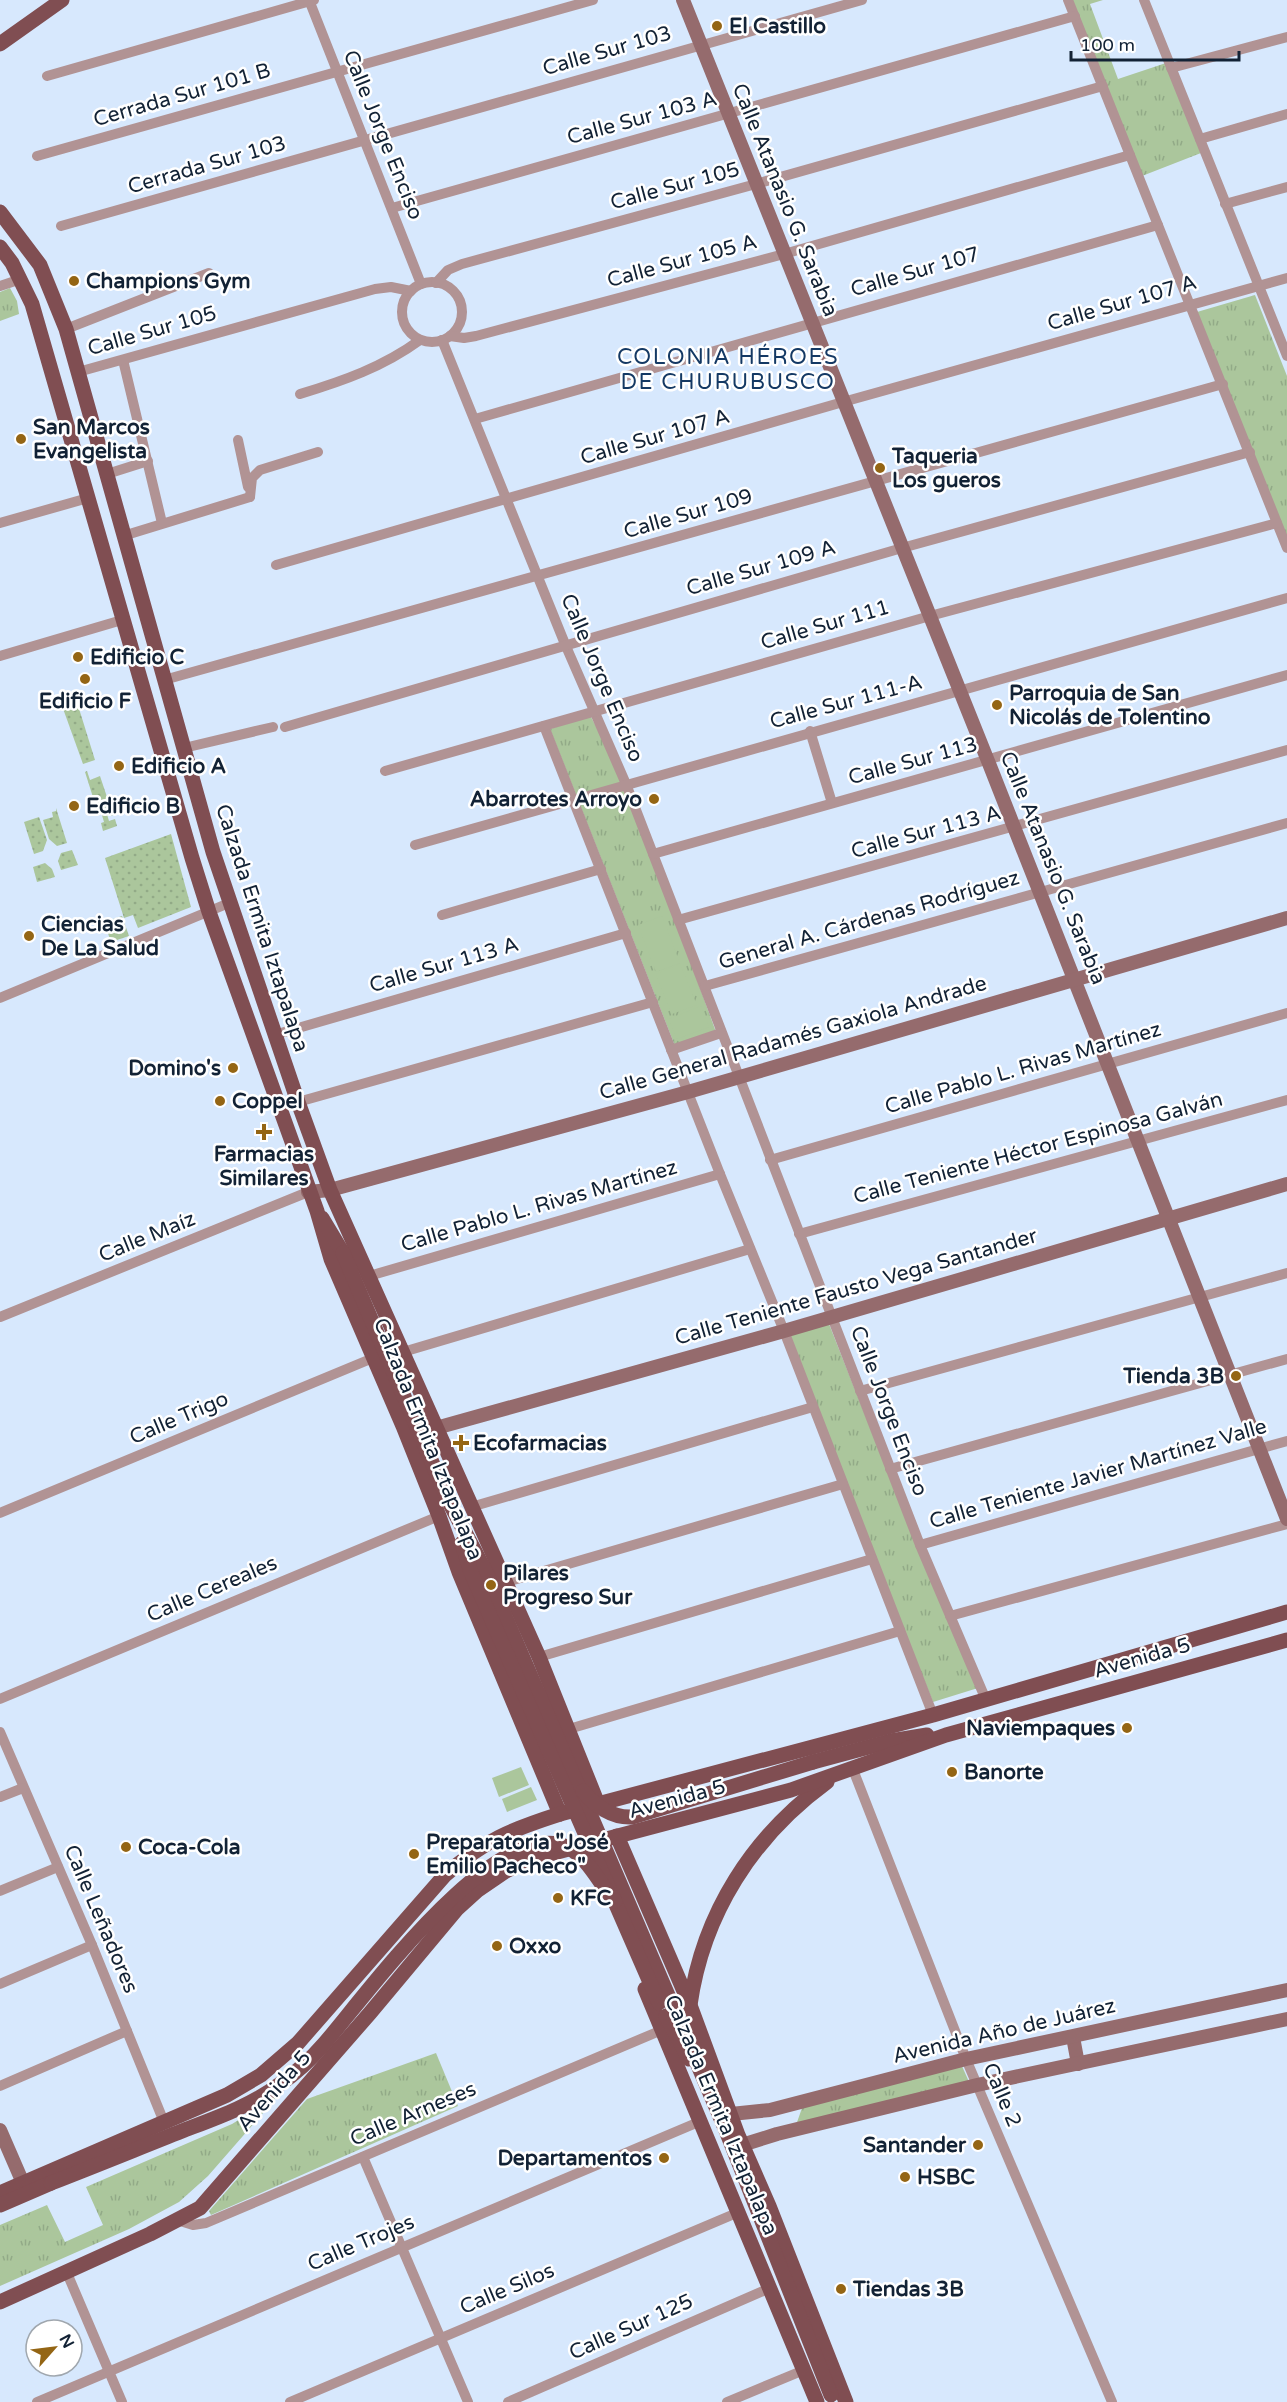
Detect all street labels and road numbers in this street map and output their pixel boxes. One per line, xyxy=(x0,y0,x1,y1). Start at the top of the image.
street label: Calle Sur 103 xyxy=(540,21,674,81)
street label: Calle Jorge Enciso xyxy=(338,47,428,223)
street label: Cerrada Sur 101 B xyxy=(91,58,273,132)
street label: Calle Atanasio G. Sarabia xyxy=(727,80,843,320)
street label: Calle Sur 103 A xyxy=(564,86,720,150)
street label: Cerrada Sur 103 xyxy=(125,130,289,200)
street label: Calle Sur 105 xyxy=(608,157,742,215)
street label: Calle Sur 105 A xyxy=(604,229,760,293)
street label: Calle Sur 107 xyxy=(848,242,982,302)
street label: Calle Sur 107 A xyxy=(1045,270,1199,336)
street label: Calle Sur 105 xyxy=(85,301,219,361)
street label: Calle Sur 107 A xyxy=(578,404,732,470)
street label: Calle Sur 109 xyxy=(621,484,755,544)
street label: Calle Sur 109 A xyxy=(684,535,838,601)
street label: Calle Jorge Enciso xyxy=(555,590,649,766)
street label: Calle Sur 111 xyxy=(758,595,892,655)
street label: Calle Sur 111-A xyxy=(767,670,925,734)
street label: Calle Sur 113 xyxy=(846,732,980,790)
street label: Calle Atanasio G. Sarabia xyxy=(995,748,1111,988)
street label: Calle Sur 113 A xyxy=(848,800,1004,864)
street label: Calzada Ermita Iztapalapa xyxy=(210,801,314,1055)
street label: General A. Cárdenas Rodríguez xyxy=(716,865,1022,975)
street label: Calle Sur 113 A xyxy=(367,932,521,998)
street label: Calle General Radamés Gaxiola Andrade xyxy=(596,971,990,1105)
street label: Calle Pablo L. Rivas Martínez xyxy=(882,1017,1164,1119)
street label: Calle Teniente Héctor Espinosa Galván xyxy=(851,1087,1225,1209)
street label: Calle Pablo L. Rivas Martínez xyxy=(398,1155,680,1257)
street label: Calle Maíz xyxy=(95,1206,199,1268)
street label: Calle Teniente Fausto Vega Santander xyxy=(672,1223,1040,1351)
street label: Calzada Ermita Iztapalapa xyxy=(368,1314,488,1564)
street label: Calle Jorge Enciso xyxy=(845,1322,933,1500)
street label: Calle Trigo xyxy=(126,1386,232,1450)
street label: Calle Teniente Javier Martínez Valle xyxy=(926,1414,1270,1534)
street label: Calle Cereales xyxy=(143,1550,281,1628)
street label: Avenida 5 xyxy=(1091,1632,1193,1684)
street label: Avenida 5 xyxy=(626,1774,728,1824)
street label: Calle Leñadores xyxy=(59,1841,143,1997)
street label: Calzada Ermita Iztapalapa xyxy=(659,1991,783,2239)
street label: Avenida Año de Juárez xyxy=(890,1993,1118,2069)
street label: Avenida 5 xyxy=(232,2045,316,2137)
street label: Calle 2 xyxy=(977,2059,1027,2131)
street label: Calle Arneses xyxy=(346,2076,480,2152)
street label: Calle Trojes xyxy=(304,2209,418,2277)
street label: Calle Silos xyxy=(456,2258,558,2320)
street label: Calle Sur 125 xyxy=(565,2289,697,2365)

